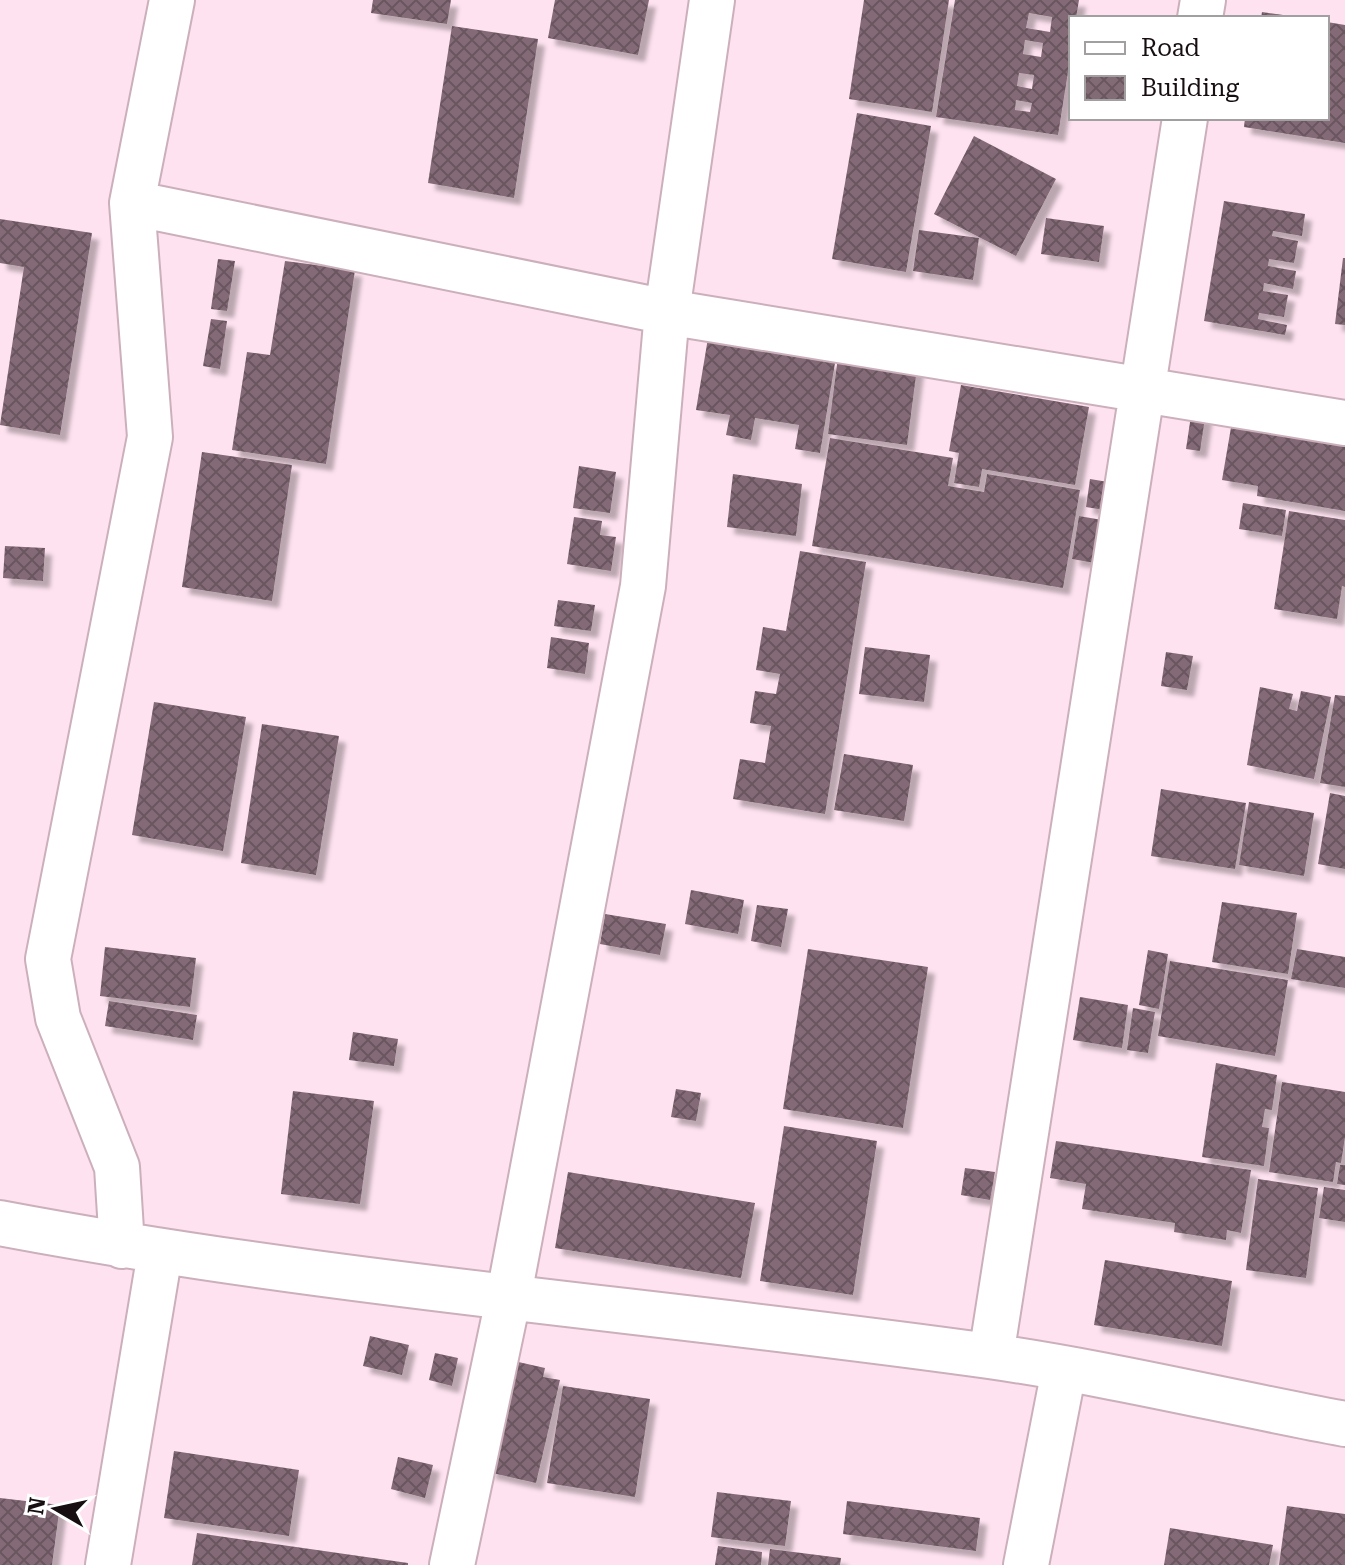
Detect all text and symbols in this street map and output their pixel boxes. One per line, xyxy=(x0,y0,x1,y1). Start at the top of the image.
legend xyxy=(1069,16,1329,120)
text: Road xyxy=(1141,34,1200,62)
text: Building xyxy=(1141,74,1239,102)
north arrow xyxy=(16,1469,96,1549)
text: N xyxy=(23,1496,50,1516)

